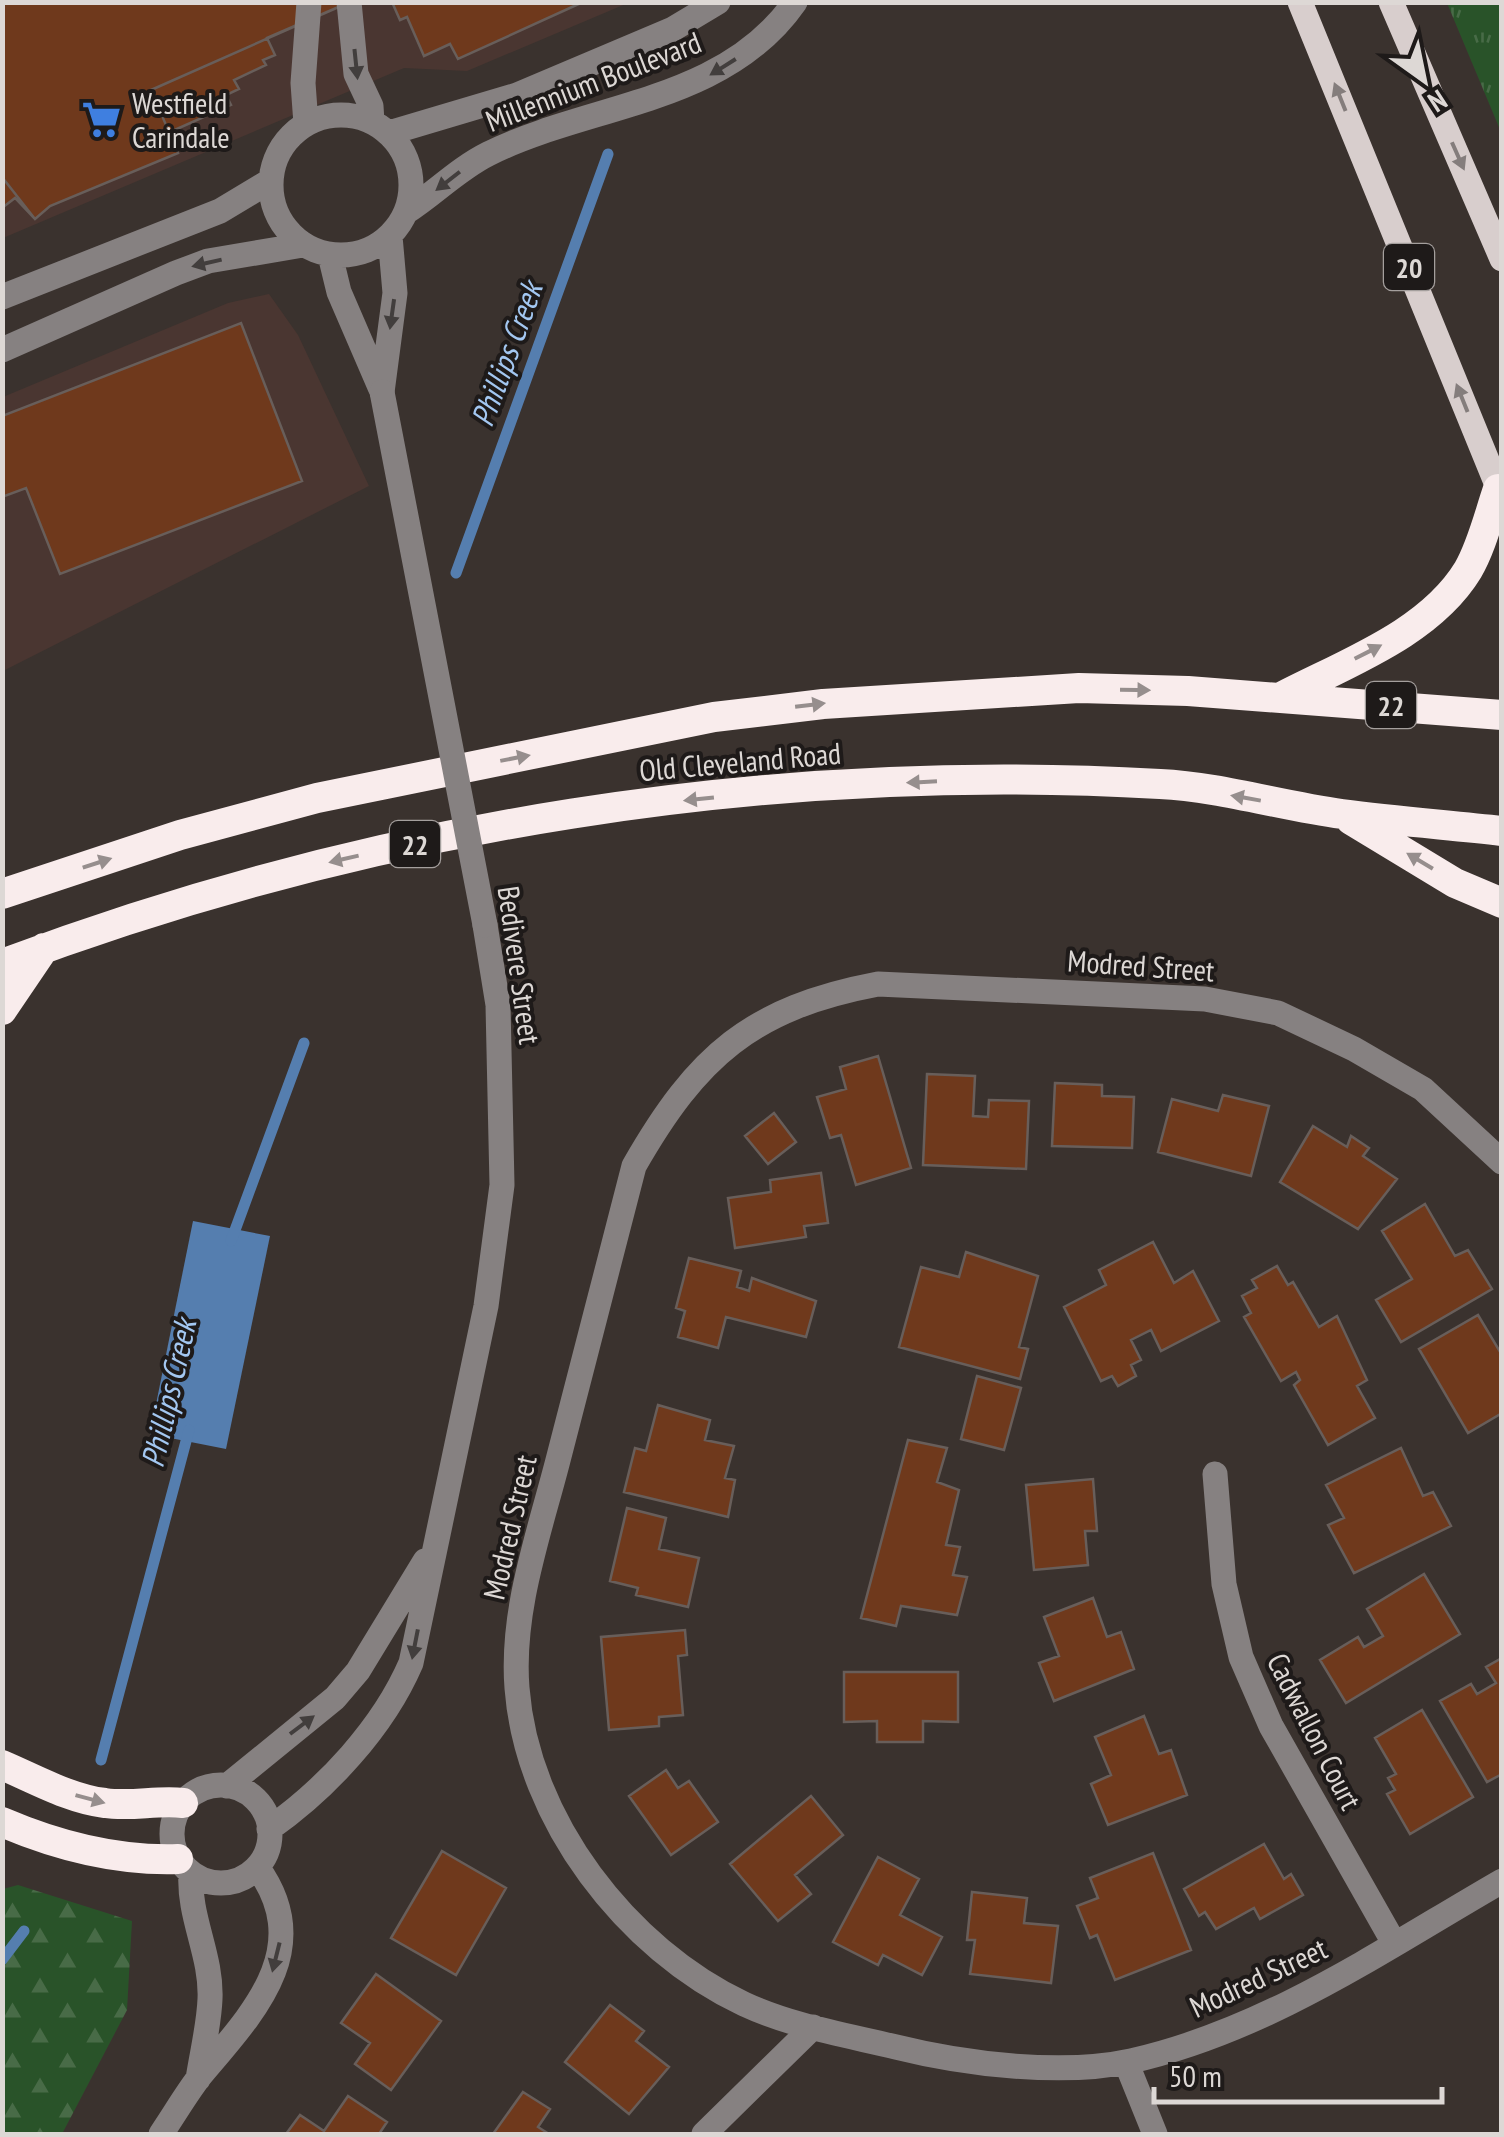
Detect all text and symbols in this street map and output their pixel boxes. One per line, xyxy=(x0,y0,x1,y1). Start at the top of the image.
street label: Millennium Boulevard xyxy=(480,22,706,140)
north arrow xyxy=(1374,30,1474,130)
one-way arrow xyxy=(348,49,364,80)
one-way arrow xyxy=(709,57,736,76)
one-way arrow xyxy=(1332,82,1348,112)
text: N xyxy=(1421,82,1454,121)
place label: Westfield Carindale xyxy=(132,83,230,156)
supermarket icon: Westfield Carindale xyxy=(81,98,123,140)
one-way arrow xyxy=(1450,142,1467,171)
one-way arrow xyxy=(435,170,460,191)
road number: 20 xyxy=(1384,244,1434,290)
one-way arrow xyxy=(191,256,222,271)
water label: Phillips Creek xyxy=(461,273,553,432)
one-way arrow xyxy=(383,299,399,330)
one-way arrow xyxy=(1453,383,1469,413)
one-way arrow xyxy=(1353,644,1382,661)
one-way arrow xyxy=(1119,682,1151,698)
road number: 22 xyxy=(1366,682,1416,728)
one-way arrow xyxy=(795,697,827,713)
street label: Old Cleveland Road xyxy=(638,733,842,789)
one-way arrow xyxy=(500,749,531,765)
one-way arrow xyxy=(905,774,937,790)
one-way arrow xyxy=(1229,790,1261,805)
one-way arrow xyxy=(683,791,714,807)
road number: 22 xyxy=(390,821,440,867)
one-way arrow xyxy=(328,852,359,867)
one-way arrow xyxy=(1406,853,1434,870)
one-way arrow xyxy=(82,854,112,869)
street label: Bedivere Street xyxy=(490,883,550,1047)
street label: Modred Street xyxy=(1066,940,1216,990)
water label: Phillips Creek xyxy=(131,1311,206,1471)
street label: Modred Street xyxy=(473,1450,545,1603)
one-way arrow xyxy=(407,1629,422,1660)
street label: Cadwallon Court xyxy=(1259,1646,1371,1817)
one-way arrow xyxy=(289,1715,316,1735)
one-way arrow xyxy=(75,1792,106,1807)
street label: Modred Street xyxy=(1183,1928,1334,2026)
one-way arrow xyxy=(268,1942,283,1973)
scale bar xyxy=(1154,2042,1442,2104)
text: 50 m xyxy=(1169,2056,1222,2095)

